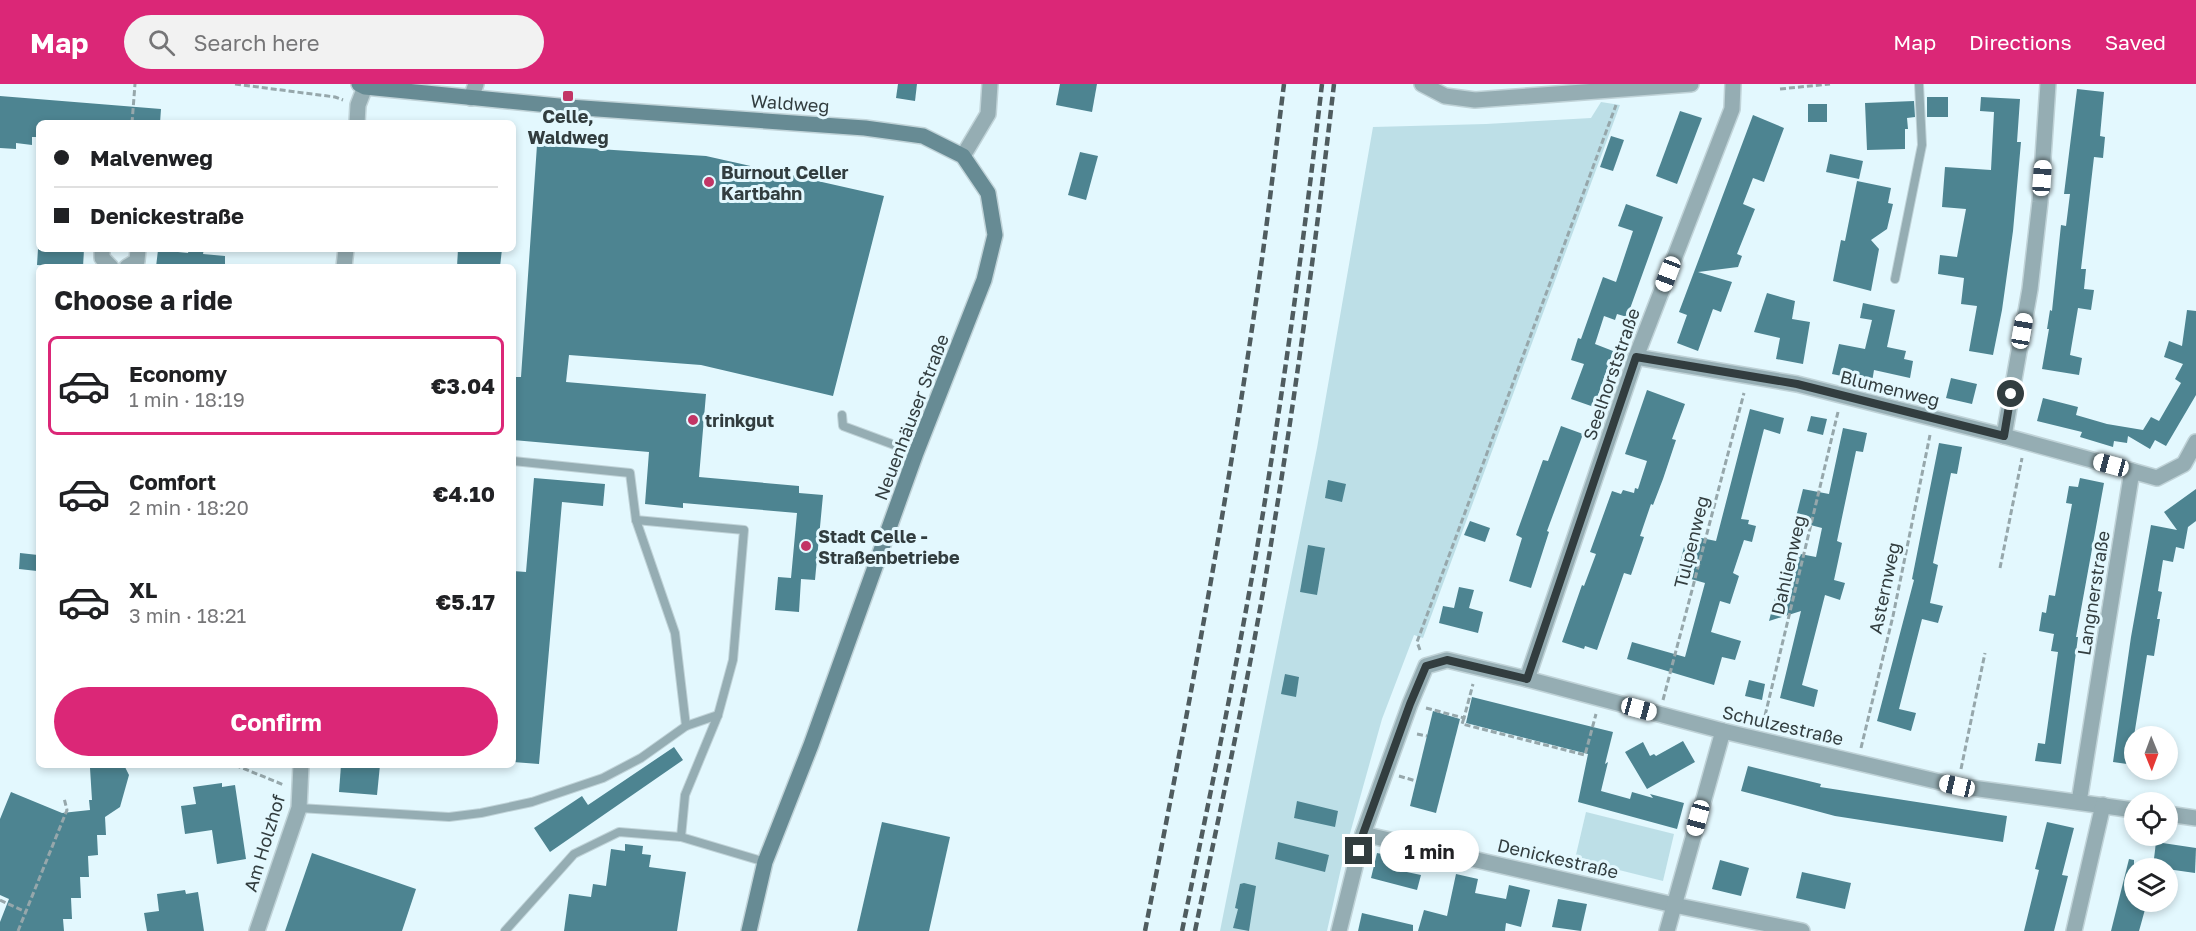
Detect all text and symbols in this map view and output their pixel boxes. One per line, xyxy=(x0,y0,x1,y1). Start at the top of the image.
search box xyxy=(124,15,544,69)
text: Map xyxy=(30,26,88,59)
icon: search xyxy=(145,26,178,59)
text: Search here xyxy=(193,29,319,56)
text: Map xyxy=(1893,29,1936,55)
text: Directions xyxy=(1969,29,2072,55)
text: Saved xyxy=(2105,29,2166,55)
marker: Celle, Waldweg xyxy=(561,89,575,103)
street label: Waldweg xyxy=(750,89,830,117)
place label: Celle, Waldweg xyxy=(527,105,609,148)
text: Malvenweg xyxy=(90,144,213,171)
car xyxy=(2032,159,2052,197)
place label: Burnout Celler Kartbahn xyxy=(721,161,849,204)
marker: Burnout Celler Kartbahn xyxy=(702,175,716,189)
text: Denickestraße xyxy=(90,202,244,229)
car xyxy=(1653,254,1683,294)
text: Choose a ride xyxy=(54,284,233,316)
street label: Seelhorststraße xyxy=(1578,305,1644,443)
car xyxy=(2010,312,2034,350)
street label: Neuenhäuser Straße xyxy=(869,331,953,503)
icon: car xyxy=(57,359,111,413)
text: Economy xyxy=(129,360,227,387)
street label: Blumenweg xyxy=(1838,365,1942,411)
text: €3.04 xyxy=(431,372,495,399)
route start xyxy=(1997,380,2024,407)
text: 1 min · 18:19 xyxy=(129,387,245,411)
place label: trinkgut xyxy=(705,409,774,431)
marker: trinkgut xyxy=(686,413,700,427)
car xyxy=(2091,452,2131,478)
icon: car xyxy=(57,467,111,521)
text: Comfort xyxy=(129,468,216,495)
text: €4.10 xyxy=(433,480,495,507)
street label: Tulpenweg xyxy=(1669,493,1713,591)
text: 2 min · 18:20 xyxy=(129,495,249,519)
street label: Dahlienweg xyxy=(1766,513,1810,617)
place label: Stadt Celle - Straßenbetriebe xyxy=(818,525,960,568)
street label: Langnerstraße xyxy=(2072,529,2114,657)
marker: Stadt Celle - Straßenbetriebe xyxy=(799,539,813,553)
street label: Asternweg xyxy=(1864,540,1904,636)
icon: car xyxy=(57,575,111,629)
text: XL xyxy=(129,576,157,603)
text: €5.17 xyxy=(436,588,495,615)
text: 3 min · 18:21 xyxy=(129,603,246,627)
button: Confirm xyxy=(54,687,498,756)
car xyxy=(1619,696,1659,722)
street label: Schulzestraße xyxy=(1720,700,1846,750)
north arrow xyxy=(2124,726,2178,780)
map controls xyxy=(2124,726,2178,912)
car xyxy=(1937,773,1977,799)
street label: Am Holzhof xyxy=(239,791,289,894)
button: locate xyxy=(2124,792,2178,846)
car xyxy=(1685,798,1711,838)
callout: 1 min xyxy=(1380,830,1479,872)
street label: Denickestraße xyxy=(1495,833,1621,883)
route end xyxy=(1345,837,1372,864)
text: 1 min xyxy=(1404,839,1455,863)
button: layers xyxy=(2124,858,2178,912)

